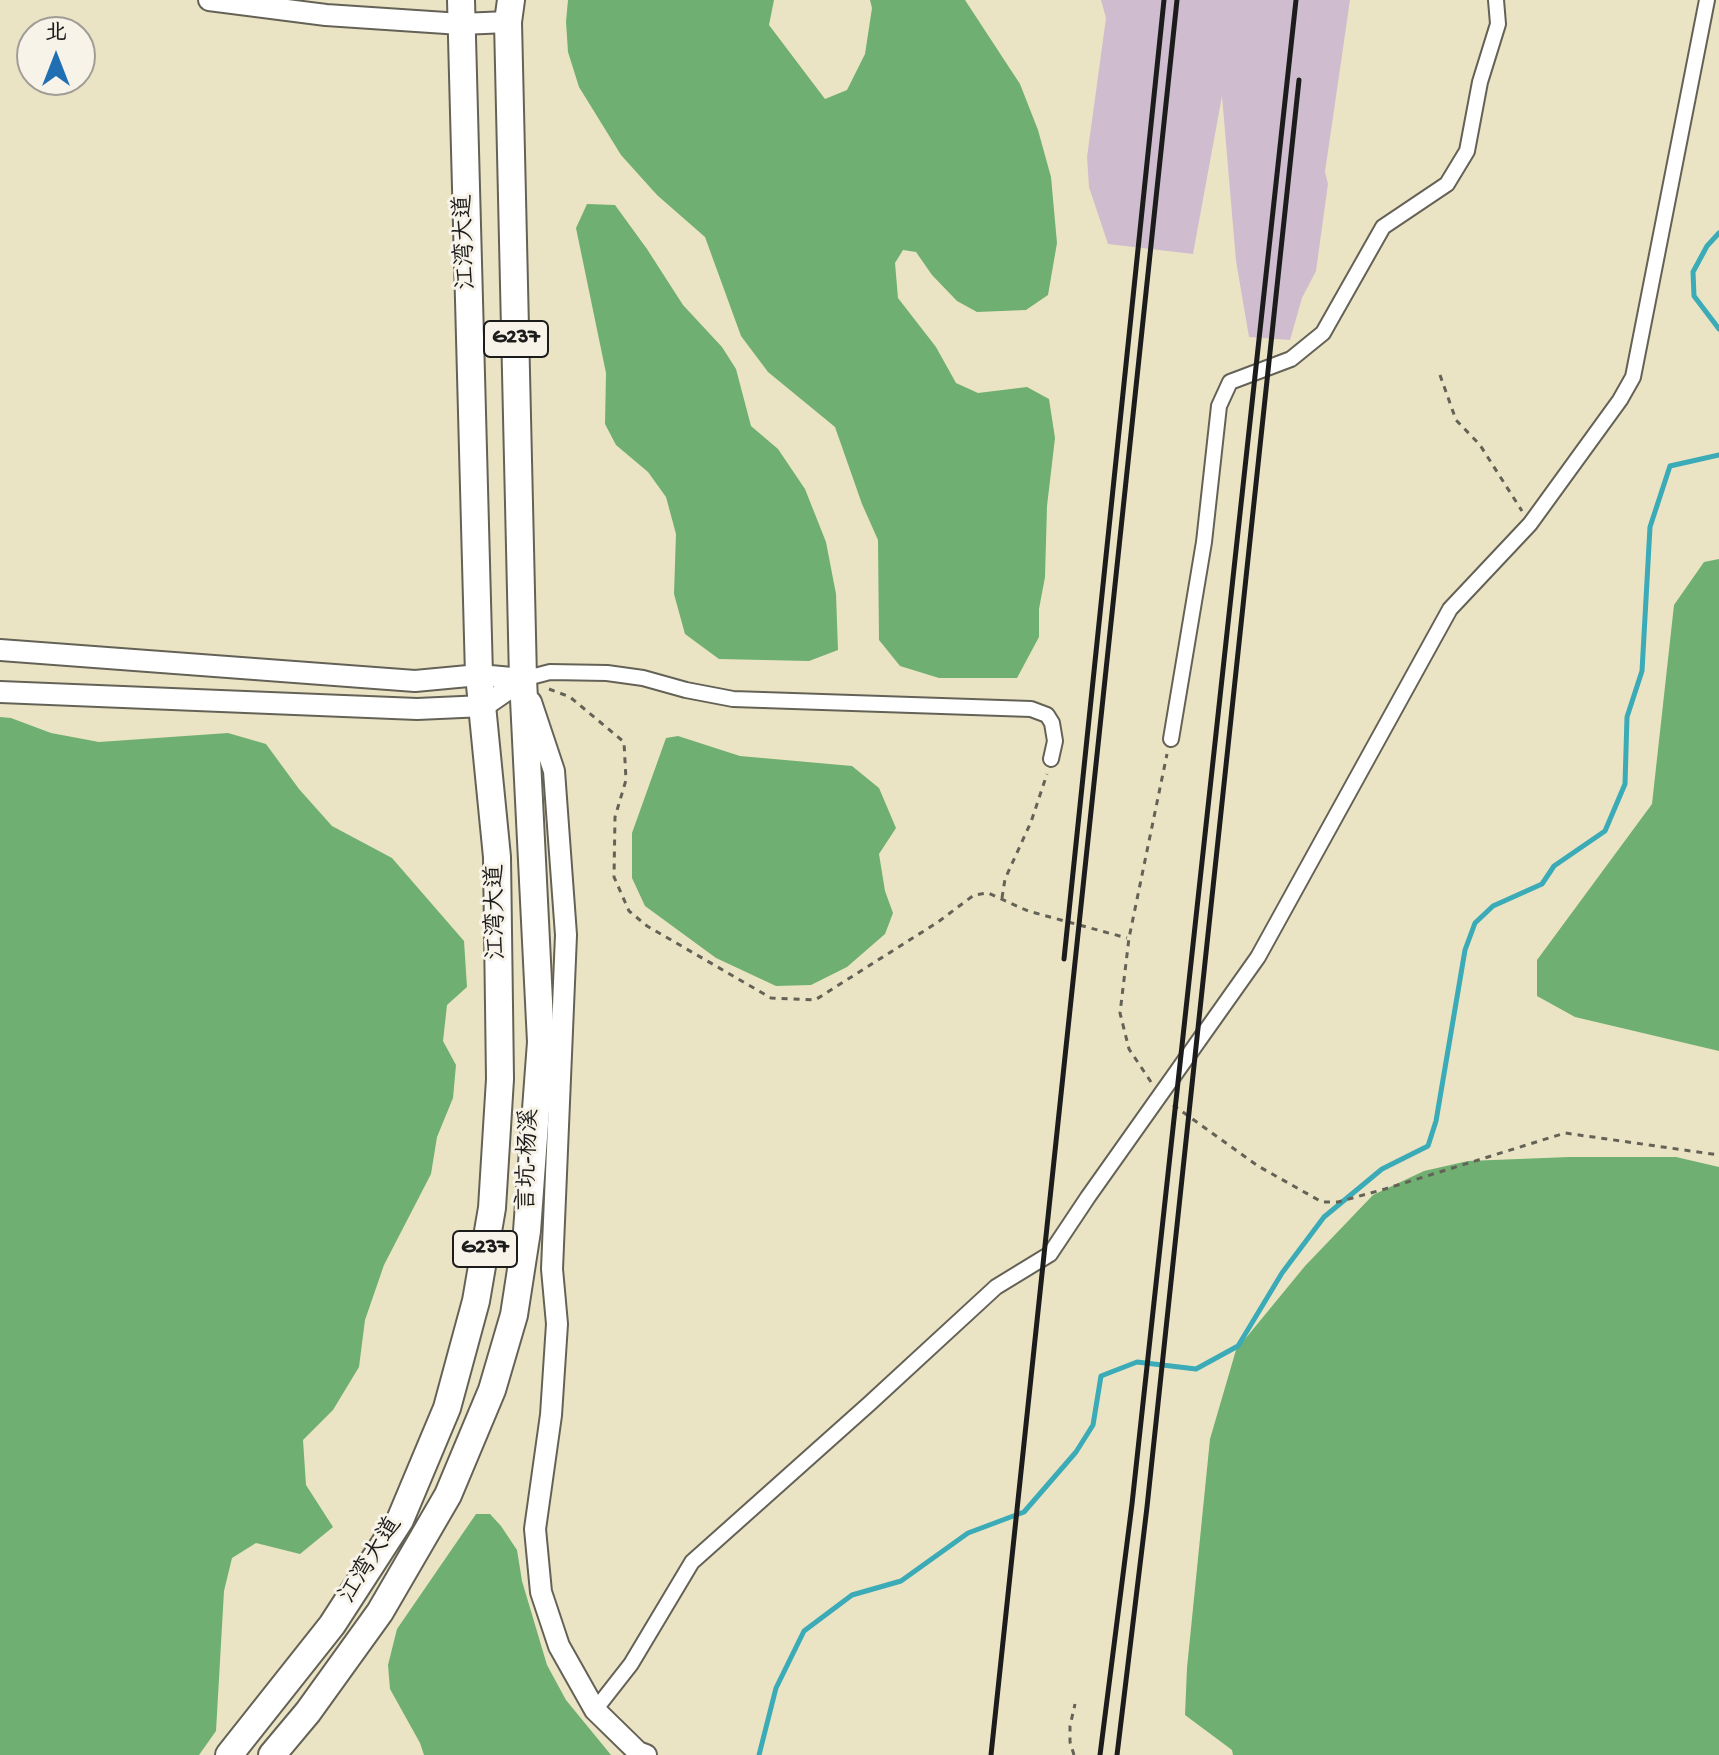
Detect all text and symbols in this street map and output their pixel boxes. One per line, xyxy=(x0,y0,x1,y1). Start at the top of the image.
north arrow xyxy=(16,16,96,96)
text: 北 xyxy=(45,21,67,47)
street label: 江湾大道 xyxy=(451,194,483,290)
road number: G237 xyxy=(484,321,548,357)
street label: 江湾大道 xyxy=(483,864,513,960)
street label: 言坑-杨溪 xyxy=(514,1108,546,1212)
road number: G237 xyxy=(453,1231,517,1267)
street label: 江湾大道 xyxy=(334,1513,410,1609)

